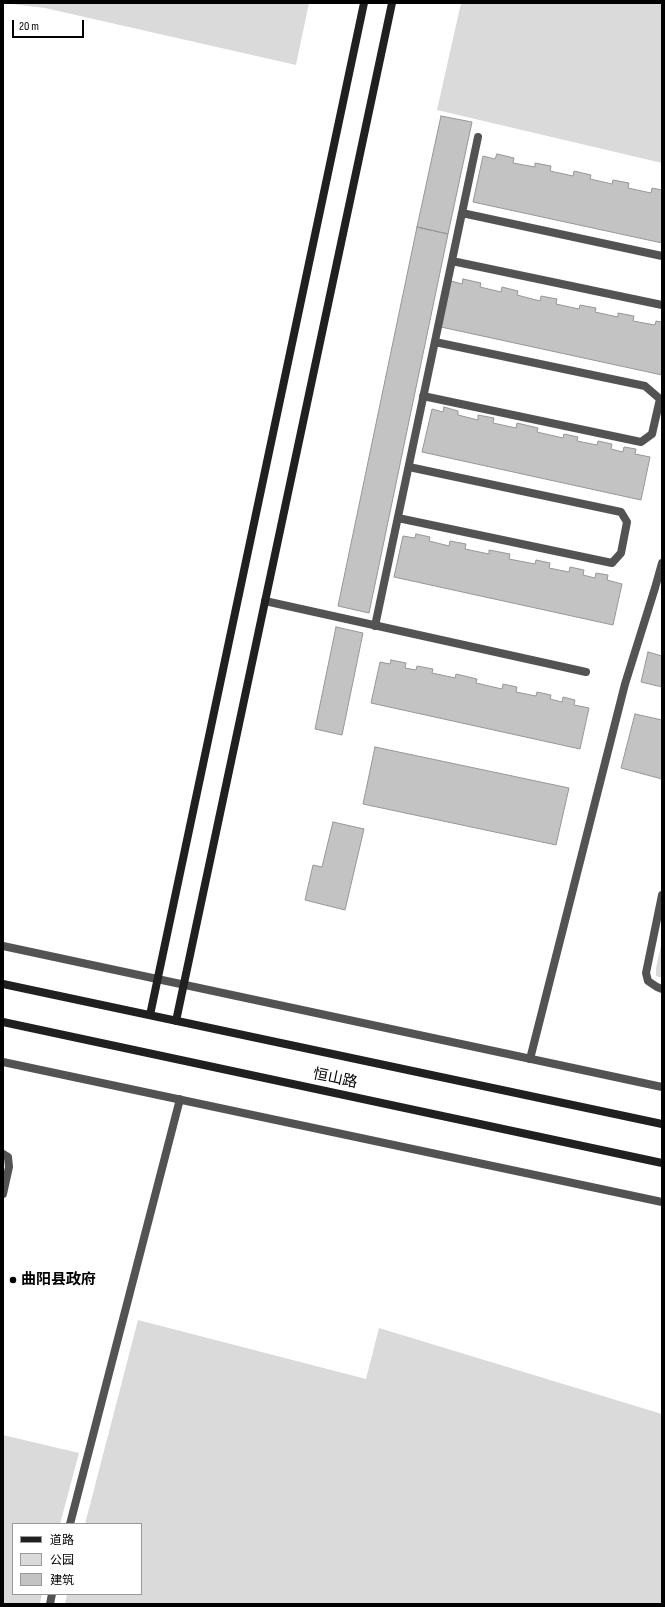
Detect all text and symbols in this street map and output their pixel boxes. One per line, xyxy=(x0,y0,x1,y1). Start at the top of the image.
scale bar xyxy=(14,12,86,38)
text: 20 m xyxy=(19,19,39,34)
street label: 恒山路 xyxy=(311,1066,359,1092)
place label: 曲阳县政府 xyxy=(21,1271,96,1289)
marker: 曲阳县政府 xyxy=(8,1275,18,1285)
legend xyxy=(12,1523,142,1595)
text: 道路 xyxy=(50,1533,74,1548)
text: 公园 xyxy=(50,1553,74,1568)
text: 建筑 xyxy=(50,1573,74,1588)

